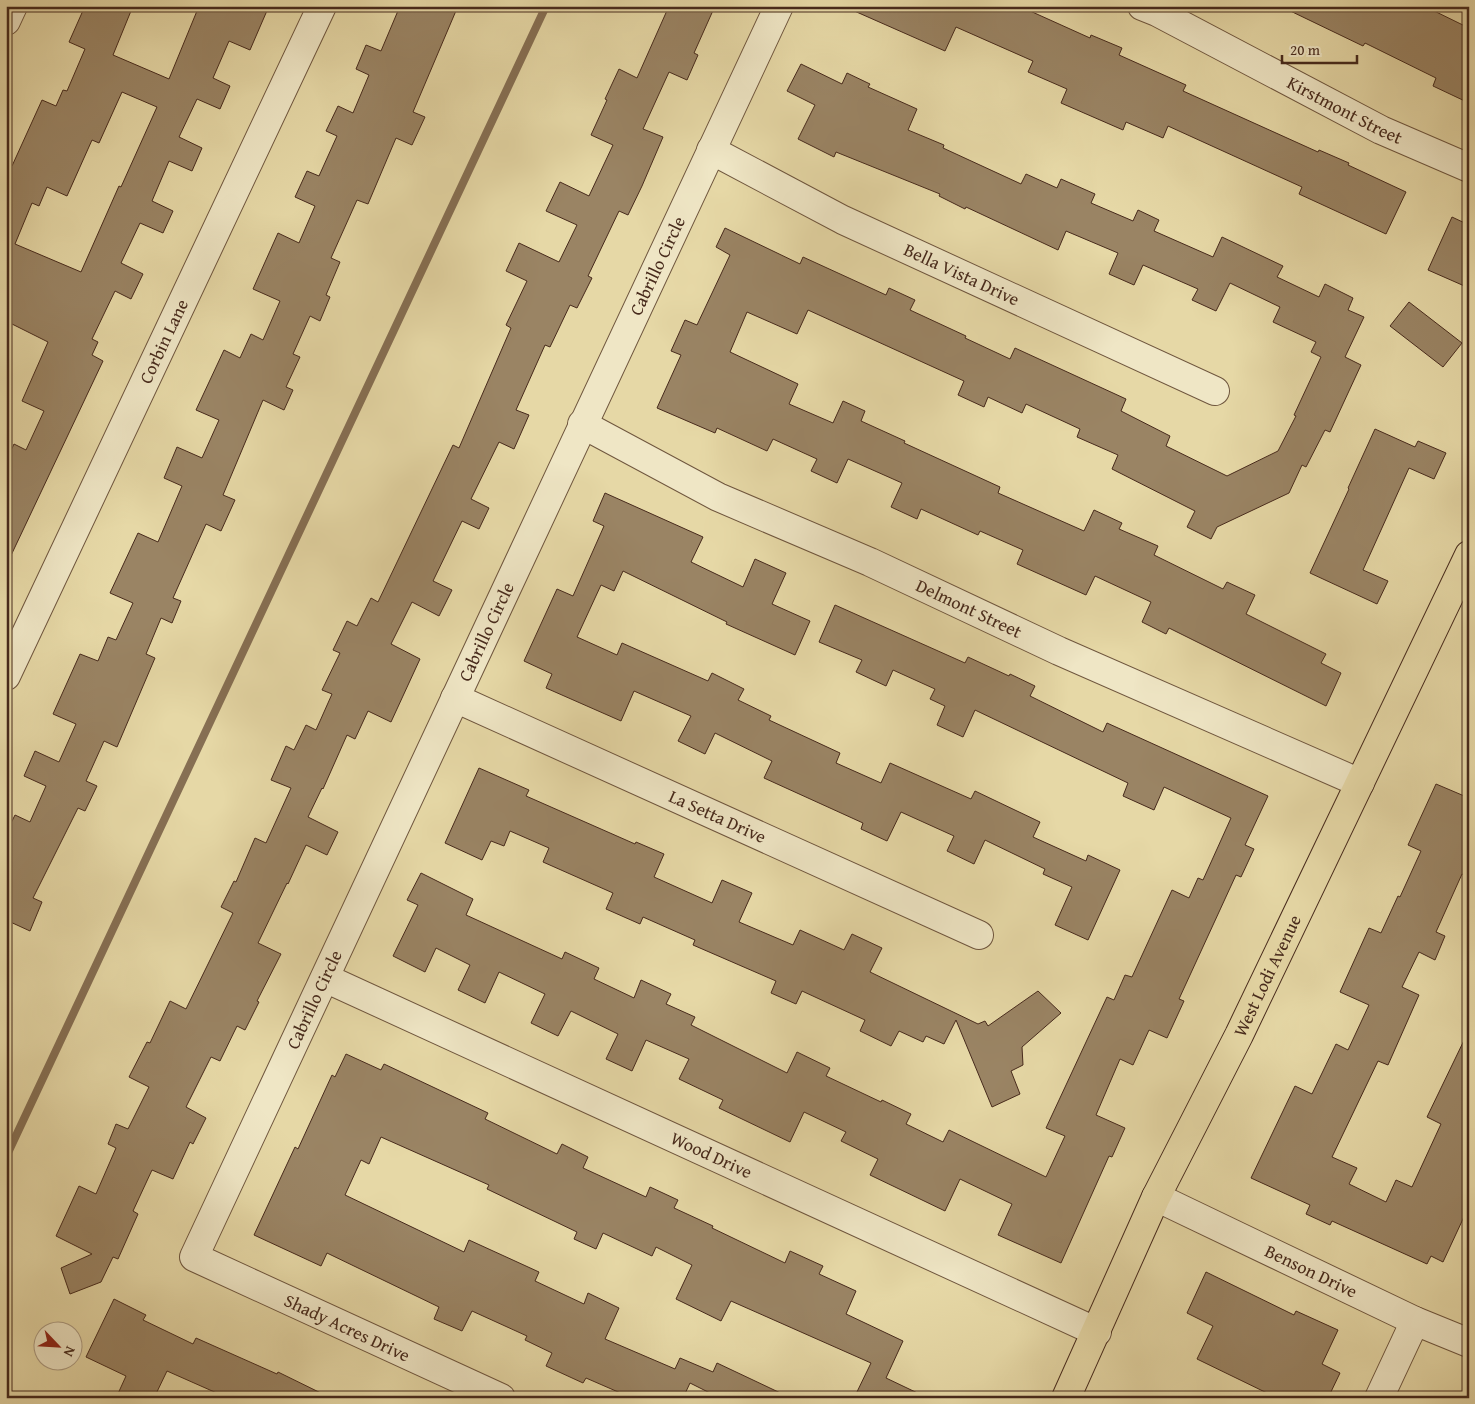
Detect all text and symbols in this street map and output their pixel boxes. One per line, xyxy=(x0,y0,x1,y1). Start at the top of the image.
scale bar xyxy=(1282,32,1358,64)
text: 20 m xyxy=(1290,39,1321,60)
street label: Kirstmont Street xyxy=(1282,69,1407,151)
street label: Cabrillo Circle xyxy=(622,212,692,320)
street label: Bella Vista Drive xyxy=(900,236,1024,312)
street label: Corbin Lane xyxy=(132,294,195,388)
street label: Delmont Street xyxy=(912,572,1027,645)
street label: Cabrillo Circle xyxy=(451,578,521,686)
street label: La Setta Drive xyxy=(665,782,771,850)
street label: West Lodi Avenue xyxy=(1226,910,1308,1041)
street label: Cabrillo Circle xyxy=(279,945,349,1053)
street label: Wood Drive xyxy=(666,1124,757,1185)
street label: Benson Drive xyxy=(1261,1237,1362,1305)
street label: Shady Acres Drive xyxy=(280,1287,415,1369)
north arrow xyxy=(32,1322,82,1372)
text: N xyxy=(58,1343,81,1361)

